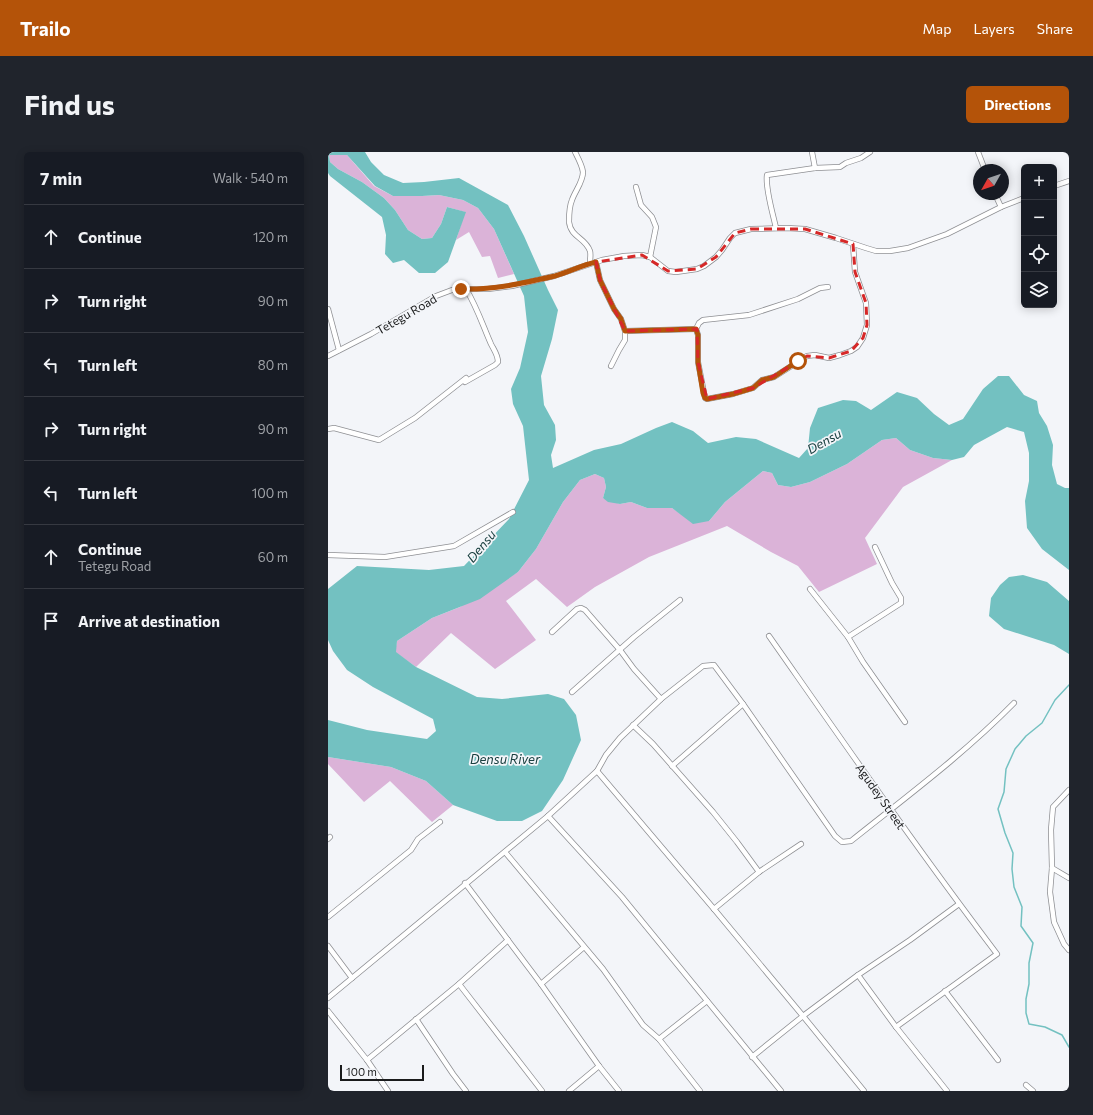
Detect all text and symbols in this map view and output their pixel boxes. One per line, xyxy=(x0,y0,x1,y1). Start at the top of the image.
text: Trailo xyxy=(20,17,71,40)
text: Map xyxy=(923,20,951,37)
text: Layers xyxy=(973,20,1015,37)
text: Share xyxy=(1037,20,1073,37)
button: Directions xyxy=(966,86,1069,123)
text: Find us xyxy=(24,87,115,121)
north arrow xyxy=(973,164,1009,200)
map controls xyxy=(1021,164,1057,308)
button: + xyxy=(1021,164,1057,200)
text: 7 min xyxy=(40,168,82,189)
text: Walk · 540 m xyxy=(213,170,288,186)
button: − xyxy=(1021,200,1057,236)
icon: ahead xyxy=(40,226,62,248)
text: Continue xyxy=(78,228,142,246)
text: 120 m xyxy=(253,229,288,245)
button: locate xyxy=(1021,236,1057,272)
button: layers xyxy=(1021,272,1057,308)
route end xyxy=(452,280,470,298)
icon: right xyxy=(40,290,62,312)
street label: Tetegu Road xyxy=(373,291,439,337)
text: Turn right xyxy=(78,292,147,310)
text: 90 m xyxy=(258,293,288,309)
route start xyxy=(789,352,807,370)
icon: left xyxy=(40,354,62,376)
text: Turn left xyxy=(78,356,137,374)
text: 80 m xyxy=(258,357,288,373)
icon: right xyxy=(40,418,62,440)
text: Turn right xyxy=(78,420,147,438)
text: 90 m xyxy=(258,421,288,437)
water label: Densu xyxy=(804,425,844,457)
icon: left xyxy=(40,482,62,504)
text: Turn left xyxy=(78,484,137,502)
text: 100 m xyxy=(252,485,288,501)
water label: Densu xyxy=(463,527,499,565)
text: Continue xyxy=(78,540,142,558)
icon: ahead xyxy=(40,546,62,568)
text: 60 m xyxy=(258,549,288,565)
text: Tetegu Road xyxy=(78,558,151,574)
icon: arrive xyxy=(40,610,62,632)
text: Arrive at destination xyxy=(78,612,220,630)
water label: Densu River xyxy=(470,751,541,767)
street label: Agudey Street xyxy=(853,761,909,832)
scale bar xyxy=(340,1063,424,1082)
text: 100 m xyxy=(346,1065,377,1078)

